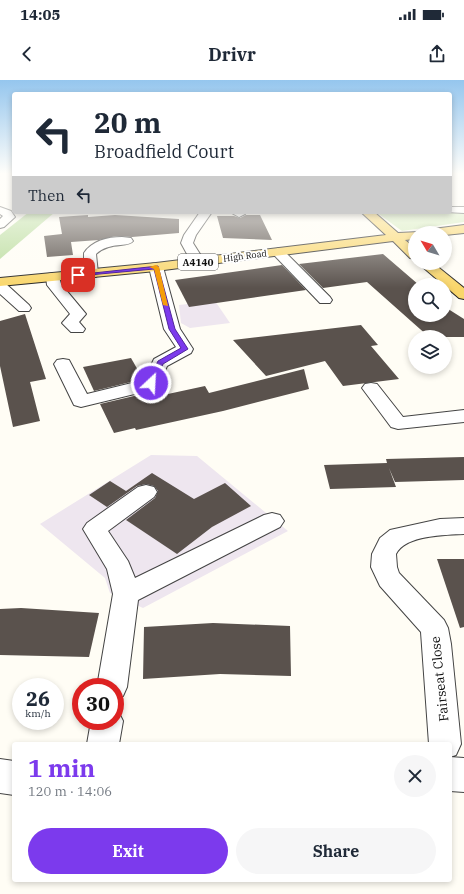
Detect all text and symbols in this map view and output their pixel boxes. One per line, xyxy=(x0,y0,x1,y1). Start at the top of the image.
text: 14:05 xyxy=(20,5,61,24)
icon: back xyxy=(16,43,38,65)
text: Drivr xyxy=(208,43,256,66)
icon: share xyxy=(426,43,448,65)
text: 20 m xyxy=(94,104,161,141)
icon: left xyxy=(28,108,80,160)
text: Broadfield Court xyxy=(94,140,234,163)
icon: left xyxy=(73,184,95,206)
text: Then xyxy=(28,186,65,205)
north arrow xyxy=(408,226,452,270)
map controls xyxy=(408,226,452,374)
street label: High Road xyxy=(222,247,268,264)
road number: A4140 xyxy=(178,254,218,270)
pin xyxy=(61,258,95,292)
icon: arrive xyxy=(67,264,89,286)
button: search xyxy=(408,278,452,322)
button: layers xyxy=(408,330,452,374)
position arrow xyxy=(130,362,172,404)
street label: Fairseat Close xyxy=(427,635,452,722)
speed limit sign: 30 xyxy=(72,678,124,730)
text: 26 xyxy=(26,685,50,712)
text: km/h xyxy=(25,707,51,720)
text: 1 min xyxy=(28,752,95,784)
button: close xyxy=(394,755,436,797)
text: 120 m · 14:06 xyxy=(28,783,112,800)
button: Exit xyxy=(28,828,228,874)
button: Share xyxy=(236,828,436,874)

